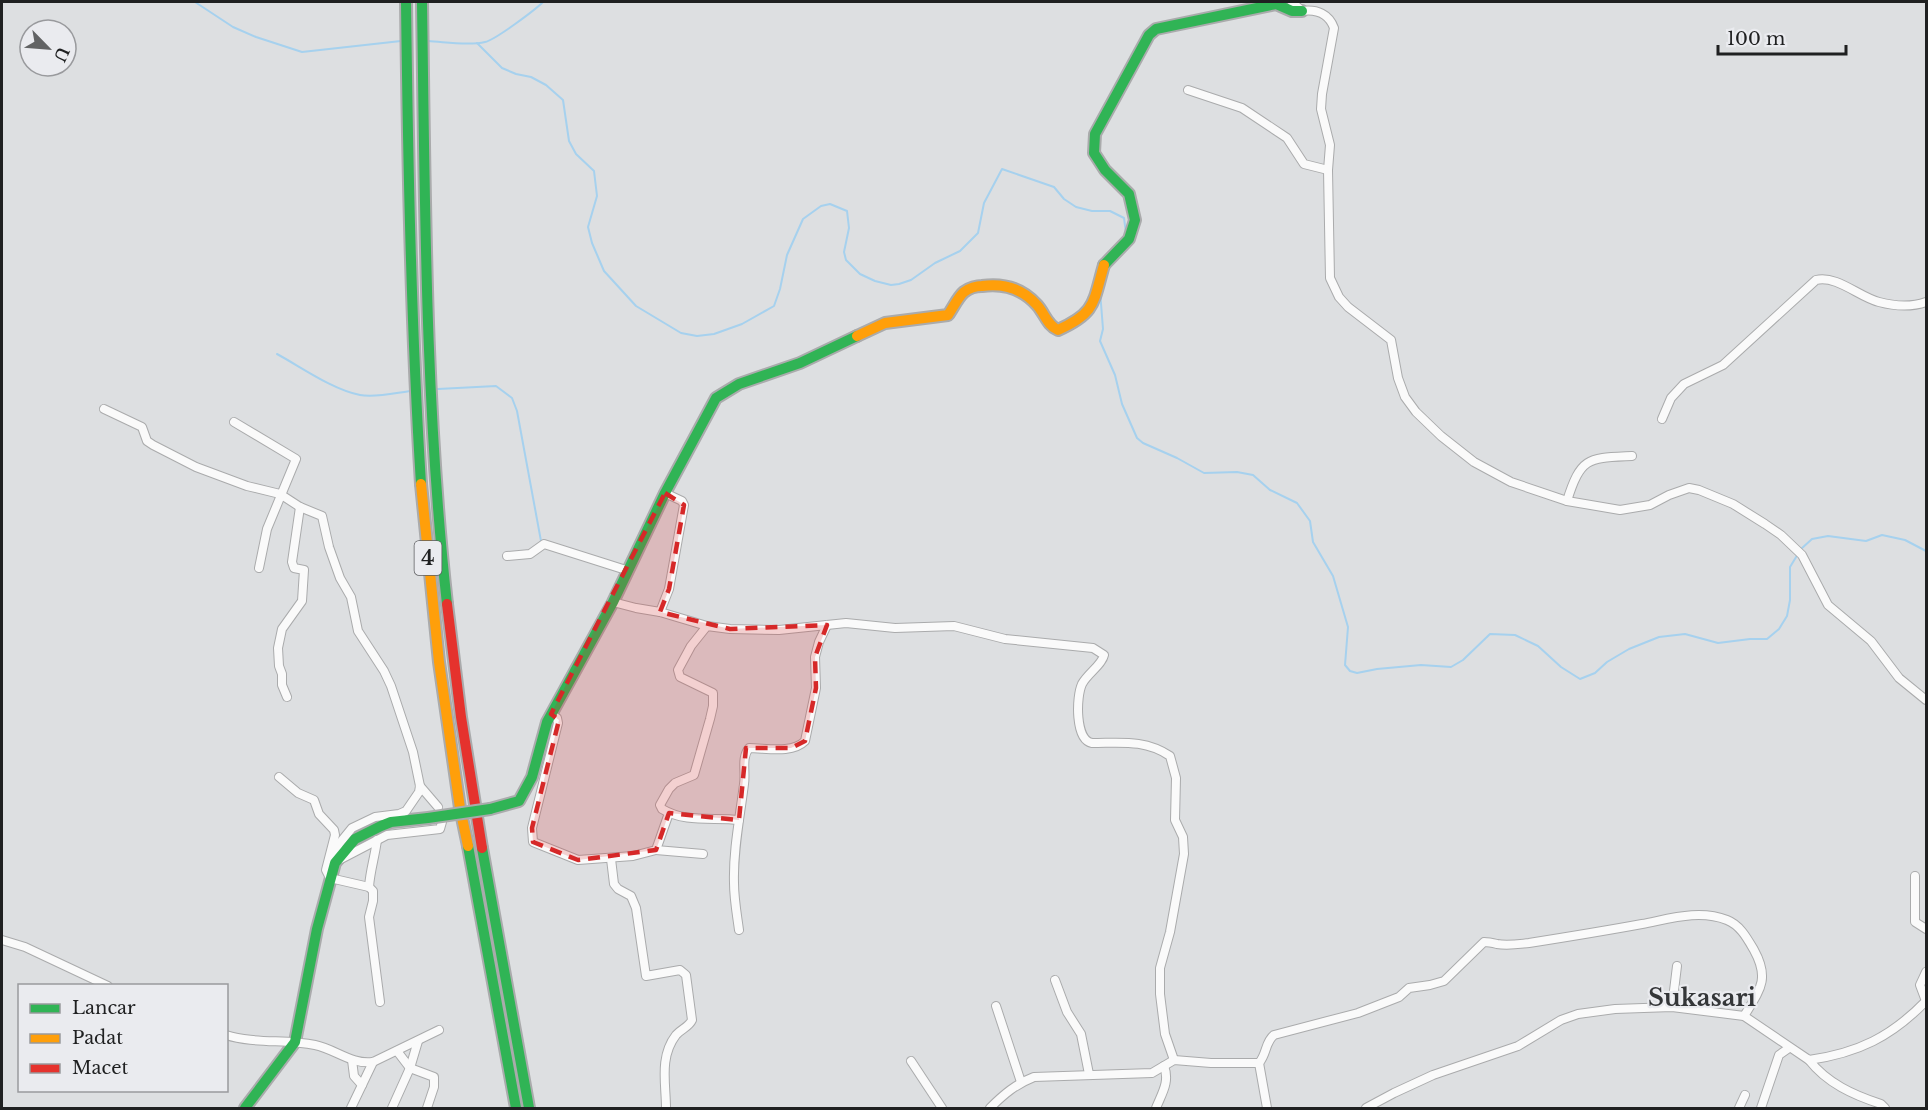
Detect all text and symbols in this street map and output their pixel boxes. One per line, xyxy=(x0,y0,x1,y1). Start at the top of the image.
north arrow xyxy=(18,18,78,78)
scale bar xyxy=(1718,18,1846,56)
text: 100 m xyxy=(1727,28,1785,50)
text: U xyxy=(50,44,74,65)
road number: 4 xyxy=(414,541,442,575)
district label: Sukasari xyxy=(1648,983,1756,1012)
legend xyxy=(18,984,228,1092)
text: Lancar xyxy=(72,997,136,1019)
text: Padat xyxy=(72,1027,123,1049)
text: Macet xyxy=(72,1057,129,1079)

